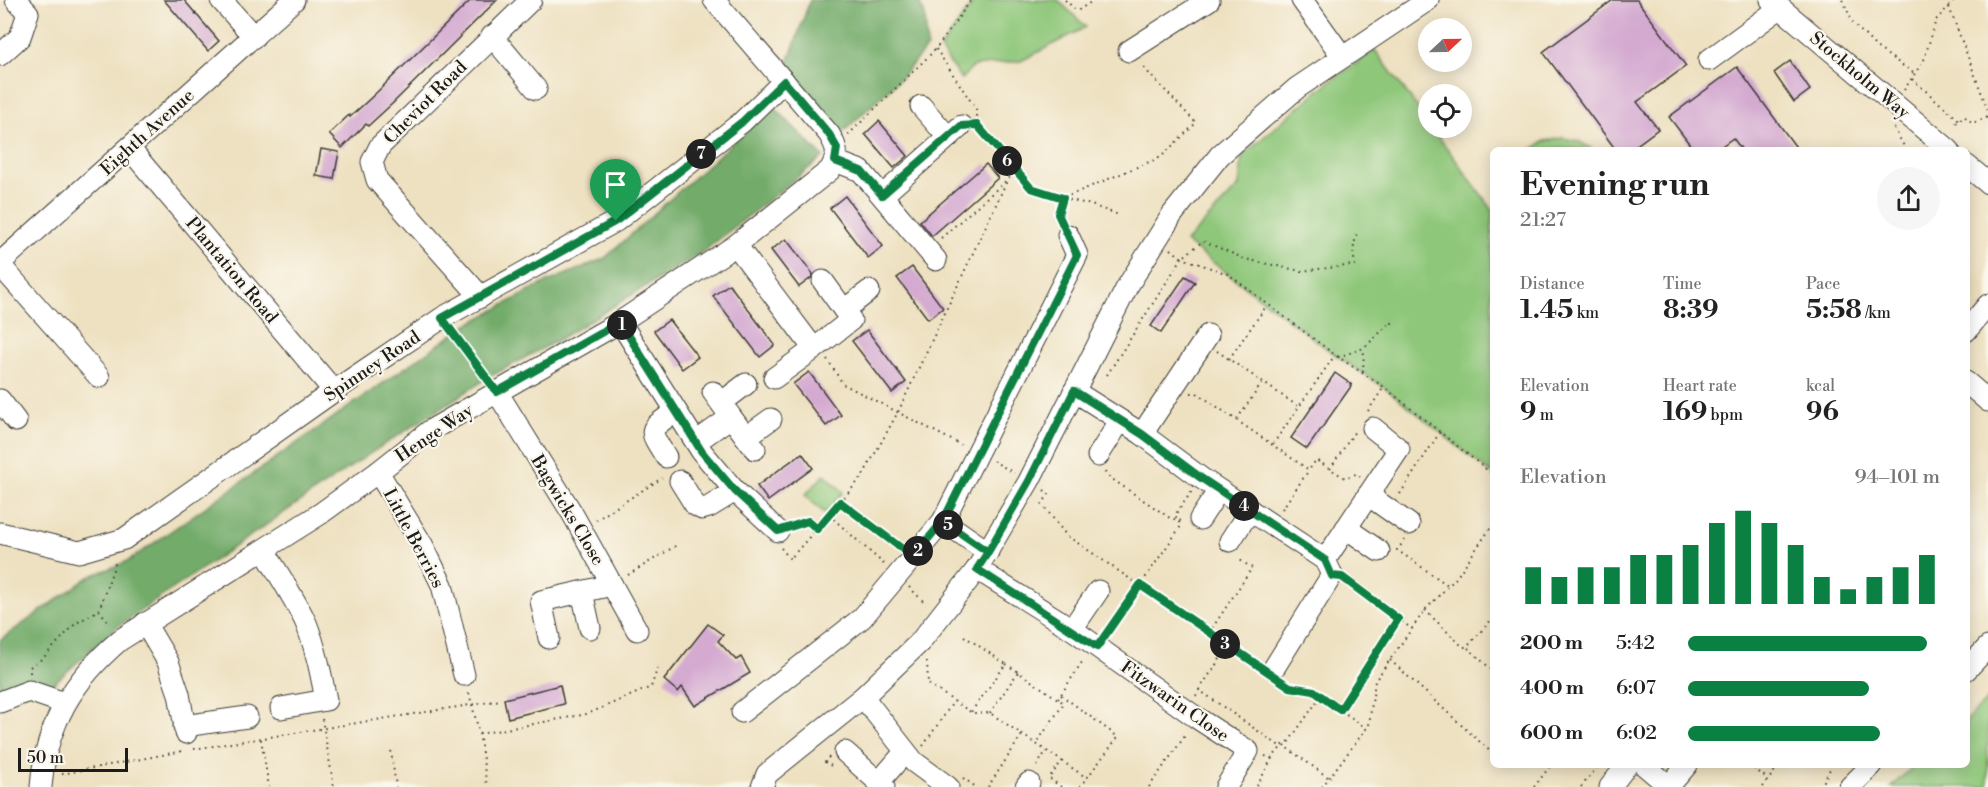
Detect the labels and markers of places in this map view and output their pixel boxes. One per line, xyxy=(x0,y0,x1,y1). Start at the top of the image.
pin: 7 xyxy=(686,139,716,169)
pin: 6 xyxy=(992,146,1022,176)
pin xyxy=(590,159,641,221)
pin: 1 xyxy=(607,310,637,340)
pin: 4 xyxy=(1229,491,1259,521)
pin: 5 xyxy=(933,510,963,540)
pin: 2 xyxy=(903,536,933,566)
pin: 3 xyxy=(1210,629,1240,659)

